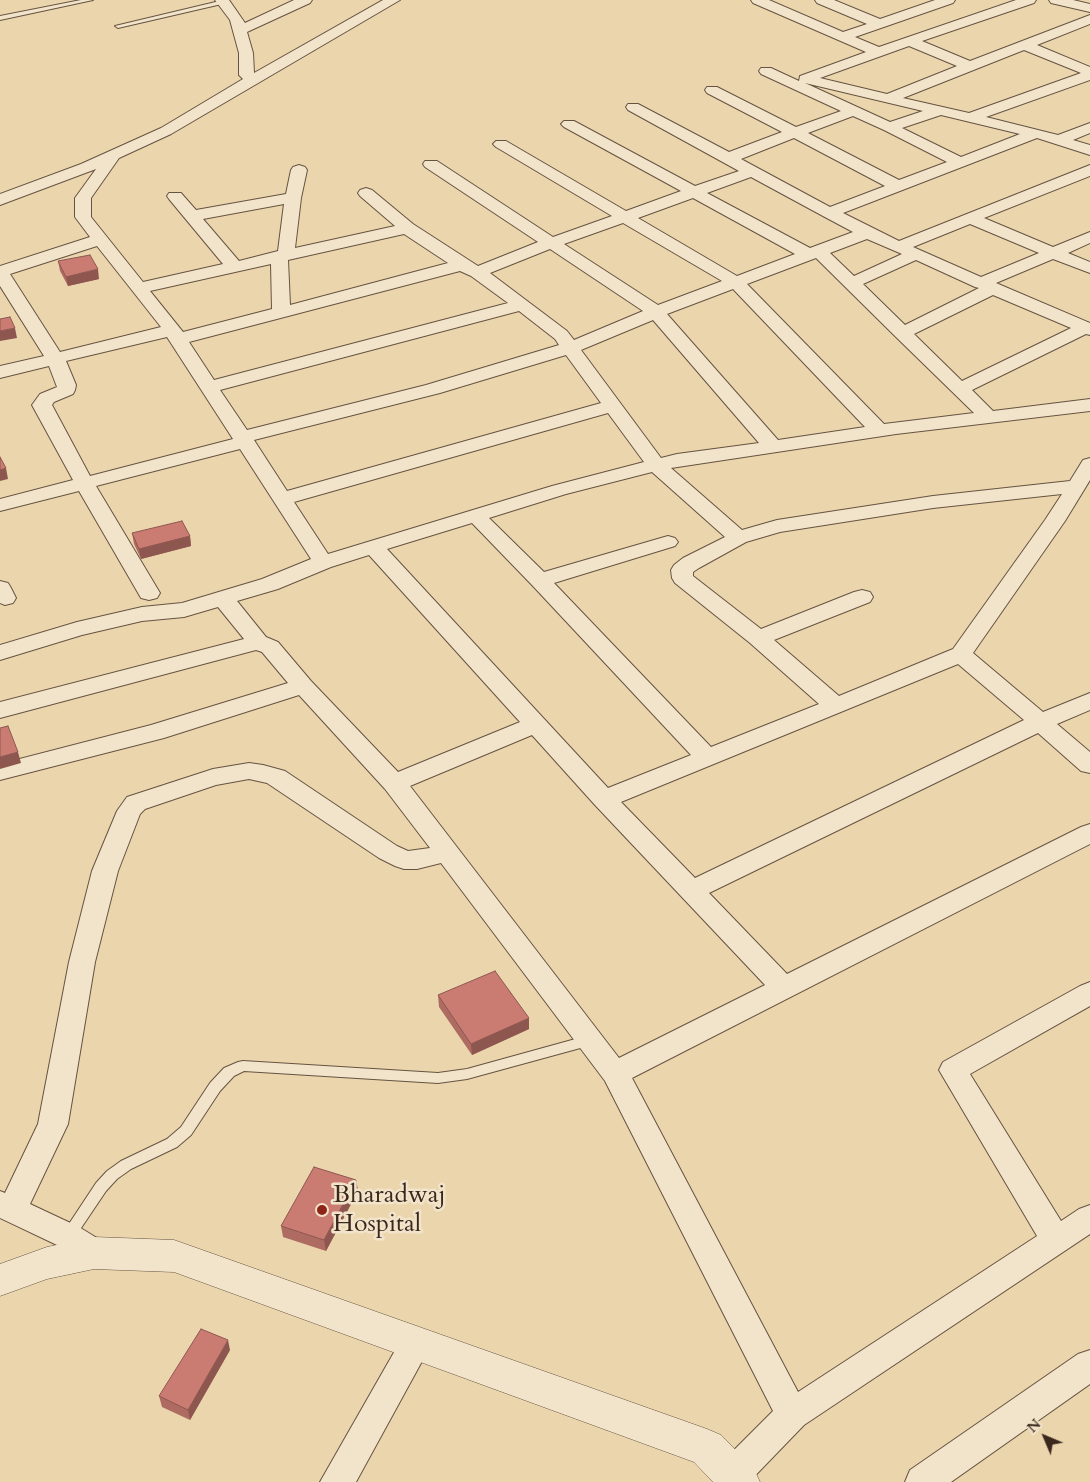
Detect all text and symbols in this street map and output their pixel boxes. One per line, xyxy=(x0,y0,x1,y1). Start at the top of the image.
place label: Bharadwaj Hospital xyxy=(333,1181,446,1240)
marker: Bharadwaj Hospital xyxy=(315,1203,329,1217)
north arrow xyxy=(1020,1412,1070,1462)
text: N xyxy=(1023,1415,1045,1437)

